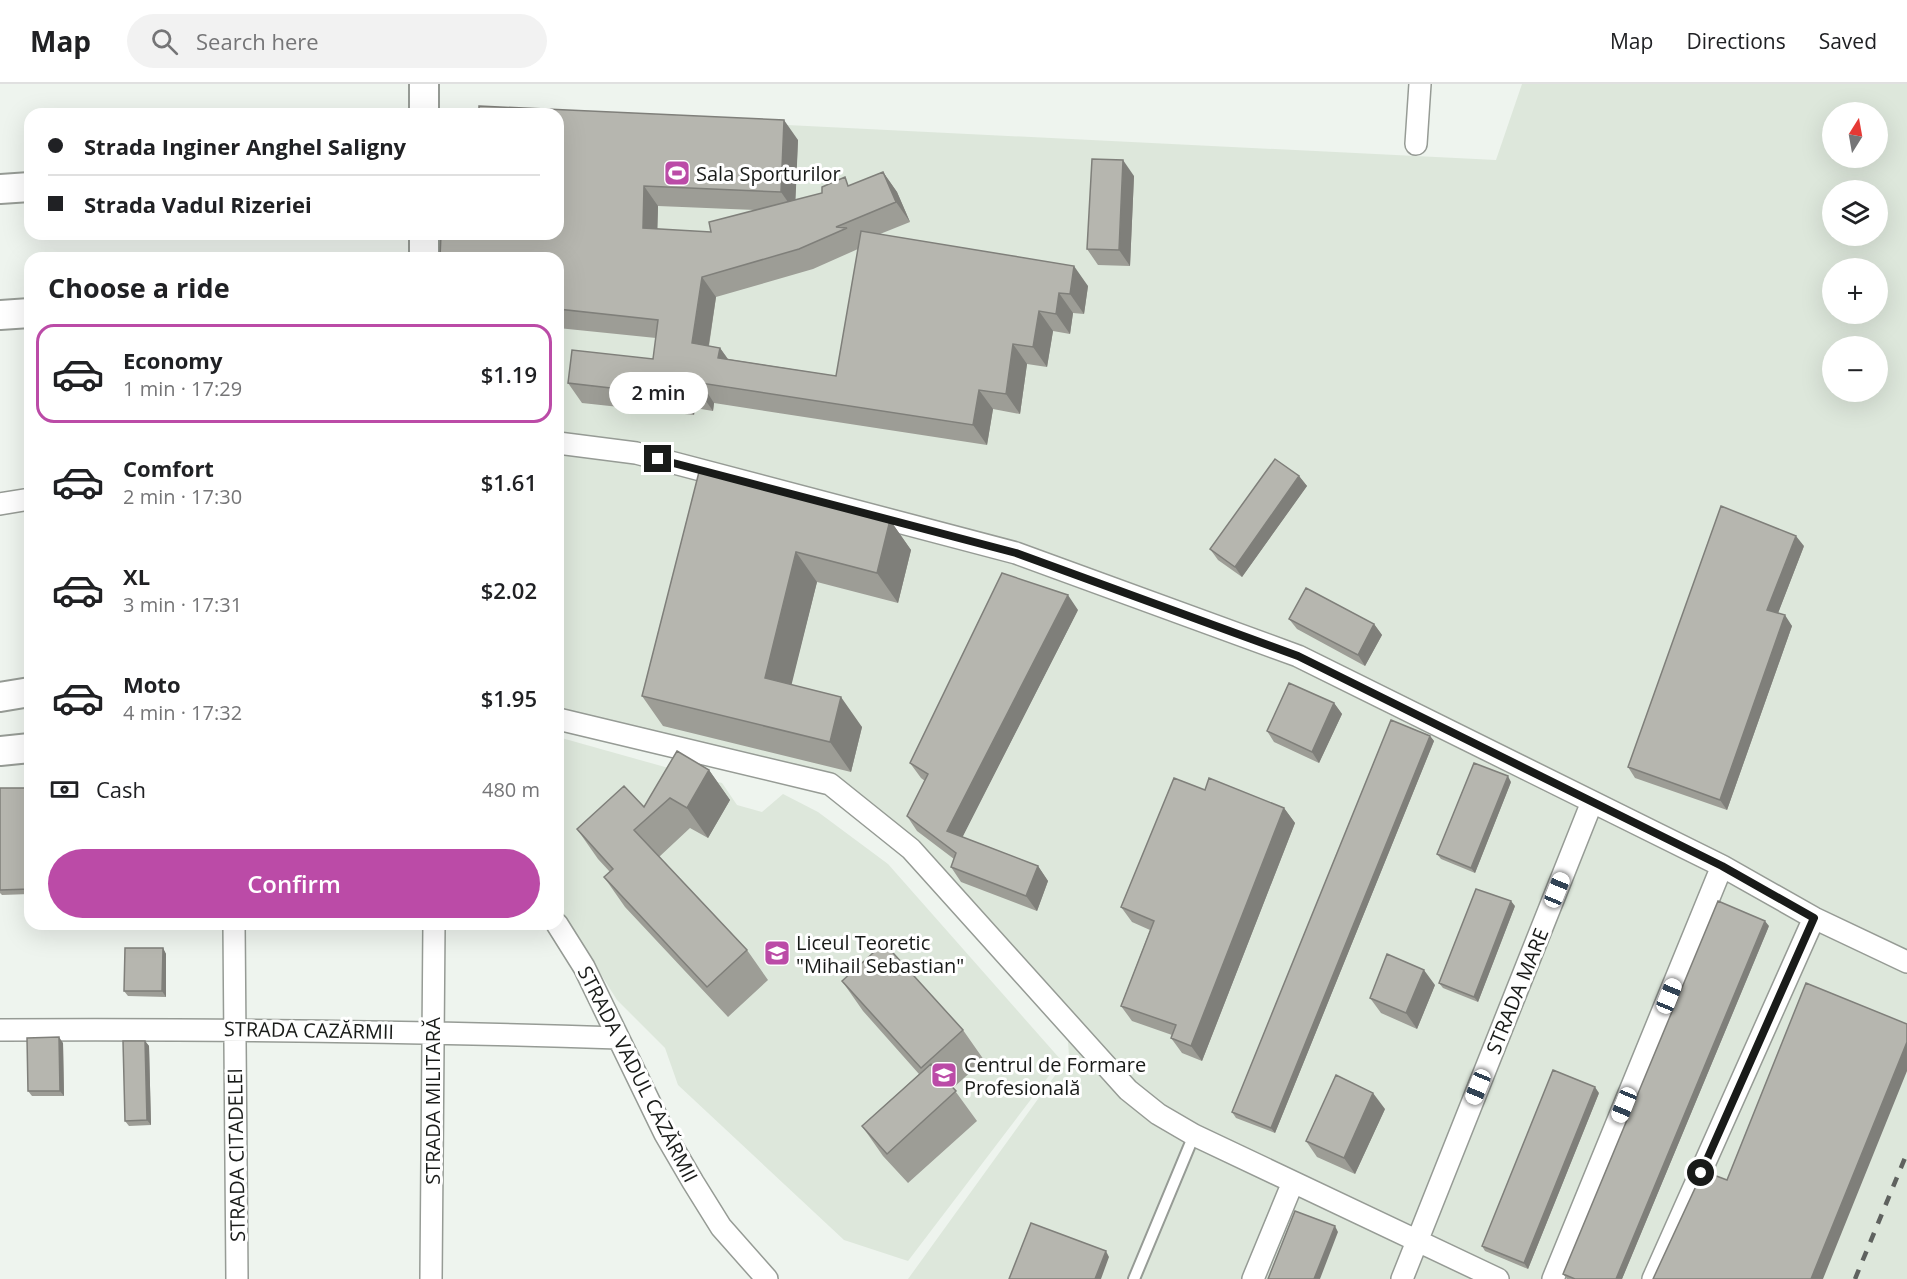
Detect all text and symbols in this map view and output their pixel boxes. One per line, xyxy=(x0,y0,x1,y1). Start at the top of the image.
search box xyxy=(127,14,547,68)
text: Map xyxy=(30,22,91,60)
icon: search xyxy=(148,25,181,58)
text: Search here xyxy=(196,26,319,56)
text: Map xyxy=(1610,27,1653,55)
text: Directions xyxy=(1686,27,1786,55)
text: Saved xyxy=(1819,27,1877,55)
north arrow xyxy=(1822,102,1888,168)
map controls xyxy=(1822,102,1888,402)
text: Strada Inginer Anghel Saligny xyxy=(84,131,406,161)
sports icon: Sala Sporturilor xyxy=(662,158,692,188)
place label: Sala Sporturilor xyxy=(696,160,841,187)
button: layers xyxy=(1822,180,1888,246)
text: Strada Vadul Rizeriei xyxy=(84,189,312,219)
button: + xyxy=(1822,258,1888,324)
text: Choose a ride xyxy=(48,269,230,306)
button: − xyxy=(1822,336,1888,402)
text: Economy xyxy=(123,345,222,375)
icon: car xyxy=(51,347,105,401)
text: $1.19 xyxy=(481,359,537,389)
callout: 2 min xyxy=(608,372,708,414)
text: 1 min · 17:29 xyxy=(123,375,242,402)
text: 2 min xyxy=(632,379,686,406)
route end xyxy=(644,445,671,472)
text: Comfort xyxy=(123,453,214,483)
icon: car xyxy=(51,455,105,509)
text: $1.61 xyxy=(481,467,537,497)
text: 2 min · 17:30 xyxy=(123,483,242,510)
text: XL xyxy=(123,561,150,591)
icon: car xyxy=(51,563,105,617)
text: $2.02 xyxy=(481,575,537,605)
text: 3 min · 17:31 xyxy=(123,591,242,618)
text: Moto xyxy=(123,669,181,699)
icon: car xyxy=(51,671,105,725)
text: $1.95 xyxy=(481,683,537,713)
text: 4 min · 17:32 xyxy=(123,699,242,726)
icon: cash xyxy=(48,773,81,806)
text: Cash xyxy=(96,774,146,804)
text: 480 m xyxy=(482,776,540,803)
button: Confirm xyxy=(48,849,540,918)
car xyxy=(1542,870,1572,910)
street label: STRADA MARE xyxy=(1479,924,1555,1058)
place label: Liceul Teoretic "Mihail Sebastian" xyxy=(796,929,964,979)
school or university icon: Liceul Teoretic "Mihail Sebastian" xyxy=(762,938,792,968)
street label: STRADA VADUL CAZĂRMII xyxy=(572,961,704,1187)
car xyxy=(1654,976,1684,1016)
street label: STRADA CAZĂRMII xyxy=(224,1015,394,1045)
street label: STRADA MILITARĂ xyxy=(419,1017,446,1185)
place label: Centrul de Formare Profesională xyxy=(964,1051,1146,1101)
school or university icon: Centrul de Formare Profesională xyxy=(929,1060,959,1090)
car xyxy=(1463,1067,1493,1107)
street label: STRADA CITADELEI xyxy=(221,1068,251,1242)
car xyxy=(1609,1085,1639,1125)
route start xyxy=(1687,1159,1714,1186)

